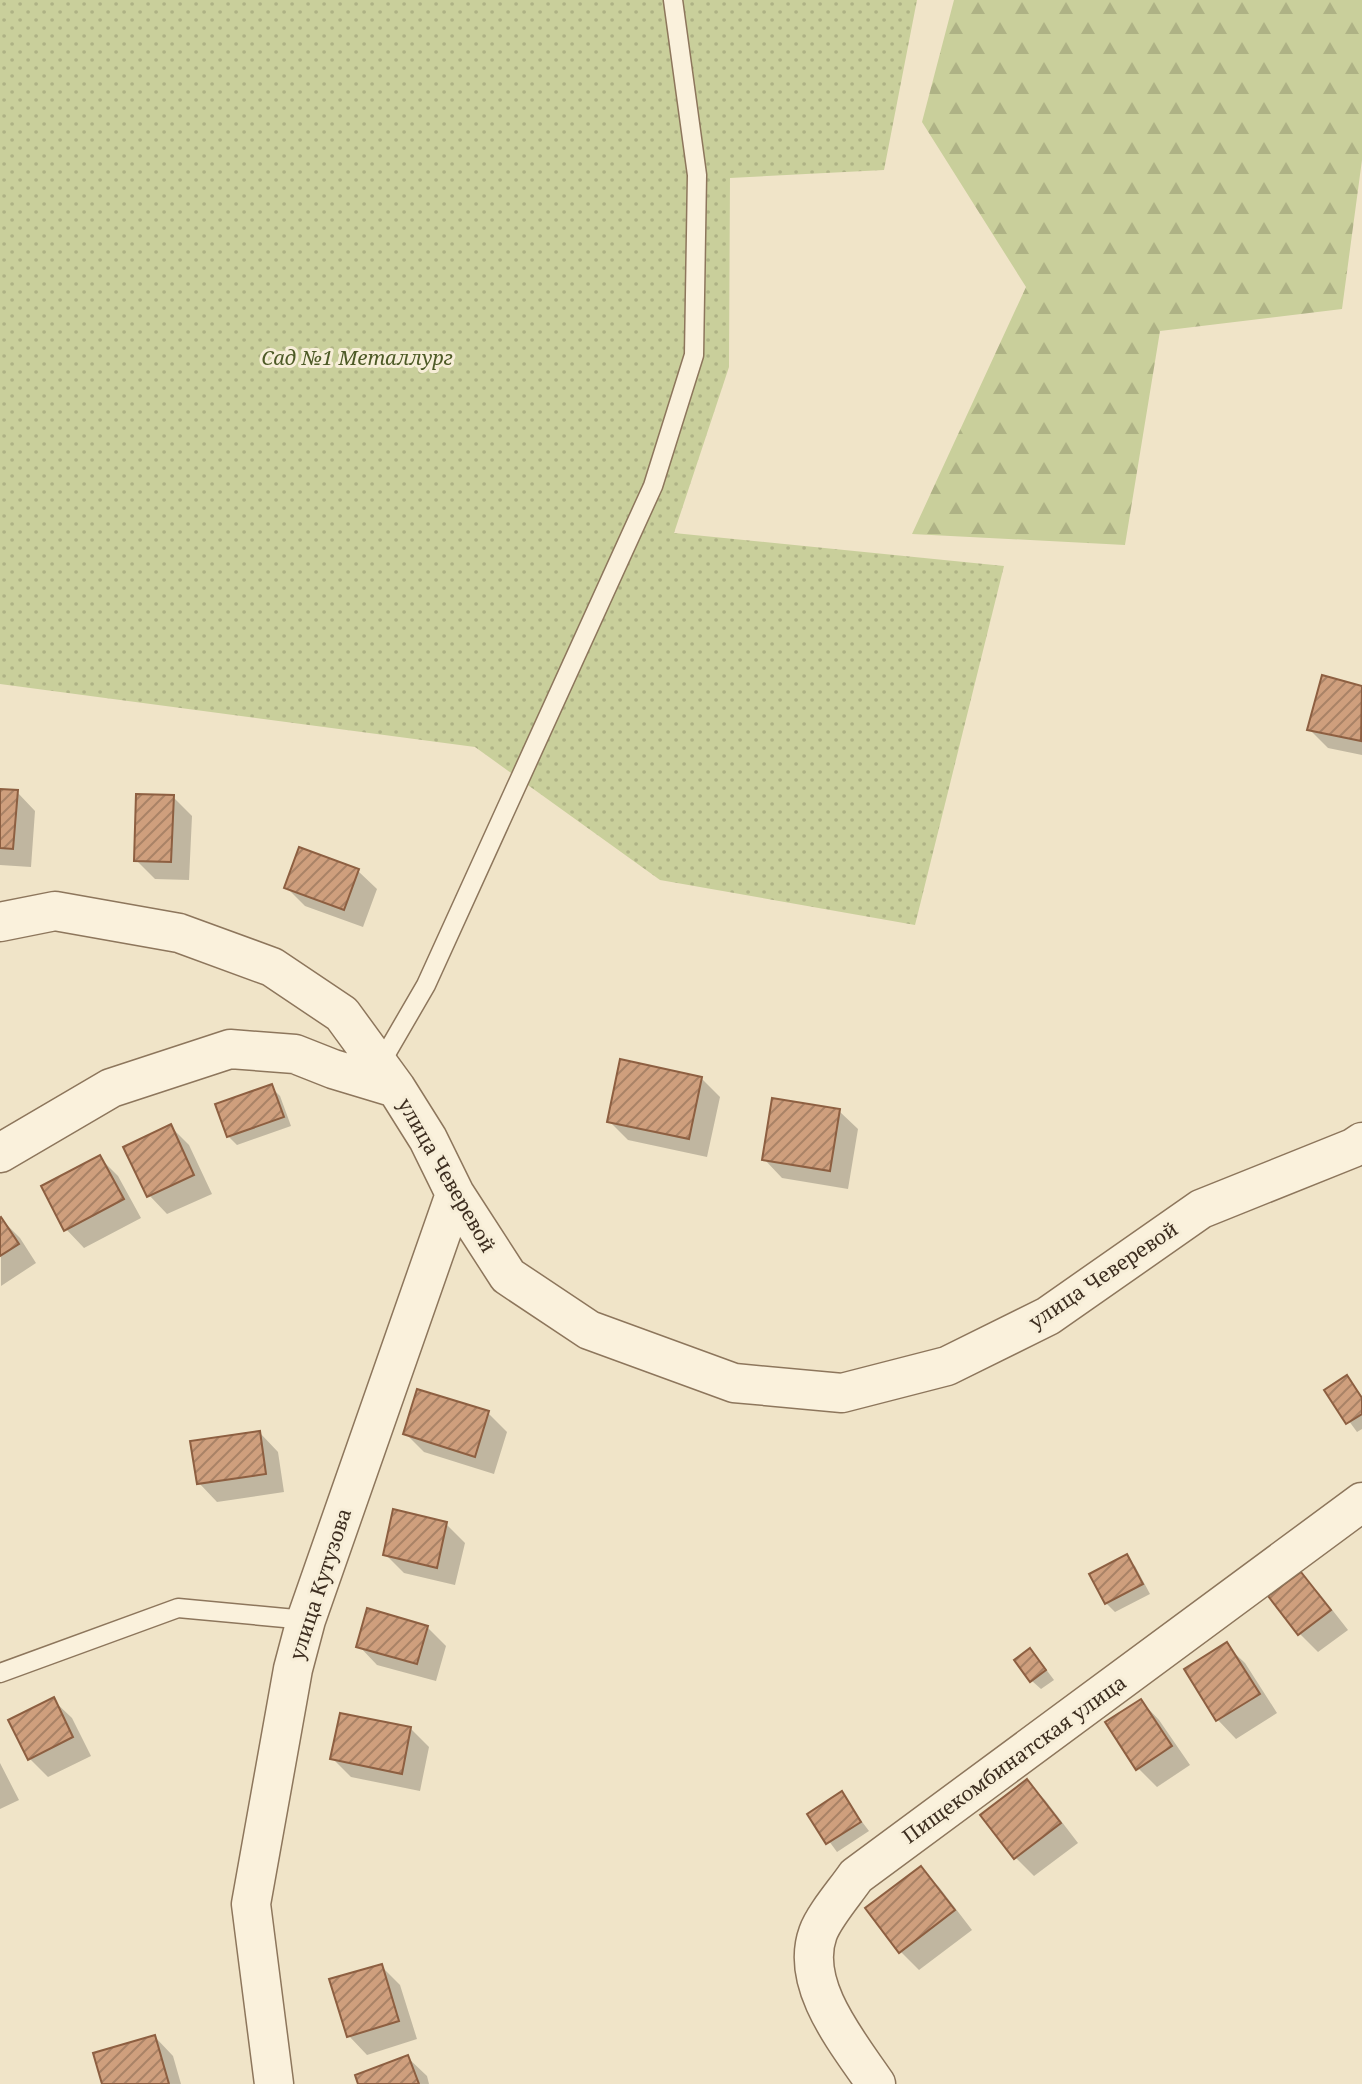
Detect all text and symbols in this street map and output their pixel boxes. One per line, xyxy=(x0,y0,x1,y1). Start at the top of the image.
park label: Сад №1 Металлург xyxy=(261,344,453,371)
street label: улица Чеверевой xyxy=(392,1093,502,1257)
street label: улица Чеверевой xyxy=(1023,1215,1183,1335)
street label: улица Кутузова xyxy=(283,1505,357,1663)
street label: Пищекомбинатская улица xyxy=(897,1669,1131,1849)

